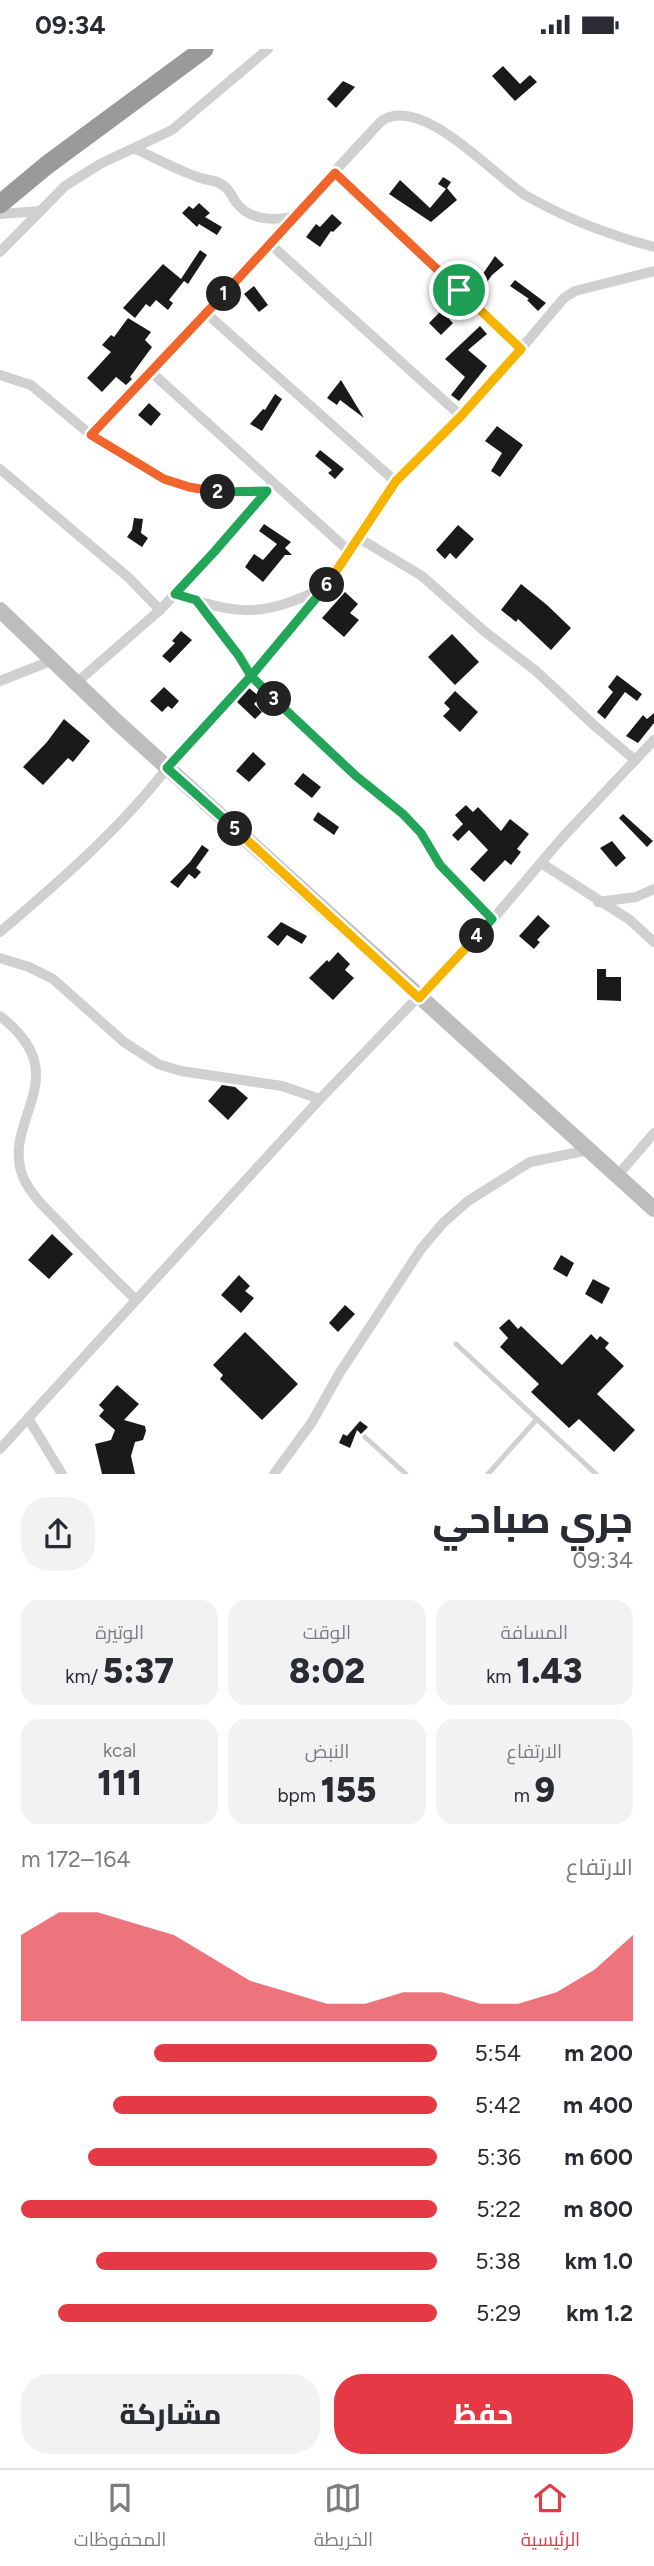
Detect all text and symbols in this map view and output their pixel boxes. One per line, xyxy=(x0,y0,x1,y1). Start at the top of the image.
text: 09:34 xyxy=(35,9,106,41)
pin xyxy=(429,260,489,320)
icon: arrive xyxy=(440,271,478,309)
pin: 1 xyxy=(206,277,242,311)
text: 1 xyxy=(219,282,228,305)
pin: 2 xyxy=(200,475,235,509)
text: 2 xyxy=(212,480,223,503)
pin: 6 xyxy=(310,567,344,603)
text: 6 xyxy=(321,573,332,596)
pin: 3 xyxy=(256,681,292,717)
text: 3 xyxy=(268,687,279,710)
pin: 5 xyxy=(218,811,252,847)
text: 5 xyxy=(229,817,240,840)
pin: 4 xyxy=(460,919,494,953)
text: 4 xyxy=(470,924,483,947)
button: share xyxy=(21,1497,95,1571)
text: جري صباحي xyxy=(433,1497,633,1543)
text: 09:34 xyxy=(573,1546,633,1574)
text: الوتيرة xyxy=(95,1621,144,1644)
text: الوقت xyxy=(303,1621,351,1644)
text: المسافة xyxy=(501,1621,568,1644)
text: 5:37 xyxy=(103,1650,174,1692)
text: 8:02 xyxy=(289,1650,365,1692)
text: 1.43 xyxy=(516,1650,583,1692)
text: /km xyxy=(65,1665,103,1688)
text: km xyxy=(486,1665,516,1688)
text: kcal xyxy=(103,1739,136,1762)
text: النبض xyxy=(305,1740,349,1763)
text: الارتفاع xyxy=(507,1740,562,1763)
text: 111 xyxy=(97,1762,142,1804)
text: 155 xyxy=(321,1769,377,1811)
text: 9 xyxy=(535,1769,555,1811)
text: bpm xyxy=(277,1784,321,1807)
text: m xyxy=(514,1784,535,1807)
text: 164–172 m xyxy=(21,1845,130,1873)
text: الارتفاع xyxy=(566,1853,633,1881)
text: 5:54 xyxy=(474,2039,521,2067)
text: 200 m xyxy=(564,2039,633,2067)
text: 5:42 xyxy=(475,2091,521,2119)
text: 400 m xyxy=(563,2091,633,2119)
text: 5:36 xyxy=(476,2143,521,2171)
text: 600 m xyxy=(564,2143,633,2171)
text: 5:22 xyxy=(476,2195,521,2223)
text: 800 m xyxy=(564,2195,633,2223)
text: 5:38 xyxy=(475,2247,521,2275)
text: 1.0 km xyxy=(565,2247,633,2275)
text: 5:29 xyxy=(476,2299,521,2327)
text: 1.2 km xyxy=(566,2299,633,2327)
button: مشاركة xyxy=(21,2374,320,2454)
button: حفظ xyxy=(334,2374,633,2454)
tab: المحفوظات xyxy=(74,2479,166,2557)
tab: الخريطة xyxy=(314,2479,373,2557)
tab: الرئيسية xyxy=(521,2479,580,2557)

